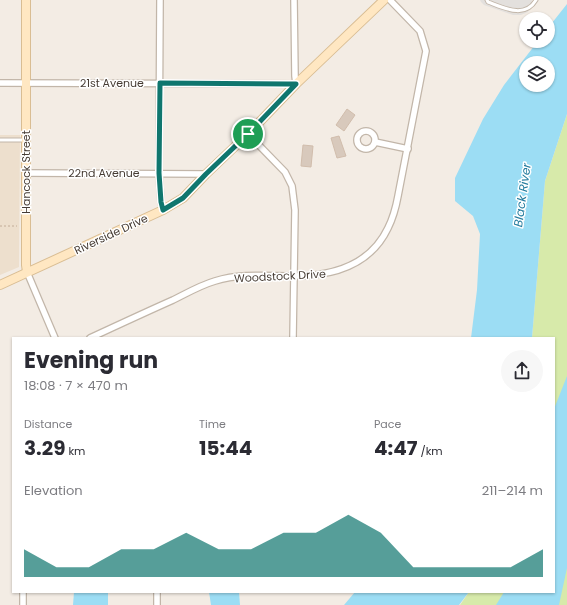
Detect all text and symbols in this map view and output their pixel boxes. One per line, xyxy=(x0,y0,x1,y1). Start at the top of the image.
map controls xyxy=(519,12,555,92)
button: locate xyxy=(519,12,555,48)
button: layers xyxy=(519,56,555,92)
street label: 21st Avenue xyxy=(80,75,144,91)
pin xyxy=(231,117,265,151)
icon: arrive xyxy=(237,123,259,145)
street label: Hancock Street xyxy=(18,130,34,214)
water label: Black River xyxy=(509,161,535,228)
street label: 22nd Avenue xyxy=(68,165,140,181)
street label: Riverside Drive xyxy=(71,210,151,258)
street label: Woodstock Drive xyxy=(234,266,326,286)
text: Evening run xyxy=(24,345,158,376)
button: share xyxy=(501,350,543,392)
text: 18:08 · 7 × 470 m xyxy=(24,376,128,395)
text: Distance xyxy=(24,416,72,432)
text: Time xyxy=(199,416,226,432)
text: Pace xyxy=(374,416,401,432)
text: 3.29 xyxy=(24,434,65,462)
text: 15:44 xyxy=(199,434,252,462)
text: 4:47 xyxy=(374,434,417,462)
text: km xyxy=(65,443,85,459)
text: /km xyxy=(417,443,443,459)
text: Elevation xyxy=(24,481,83,500)
text: 211–214 m xyxy=(482,481,543,500)

